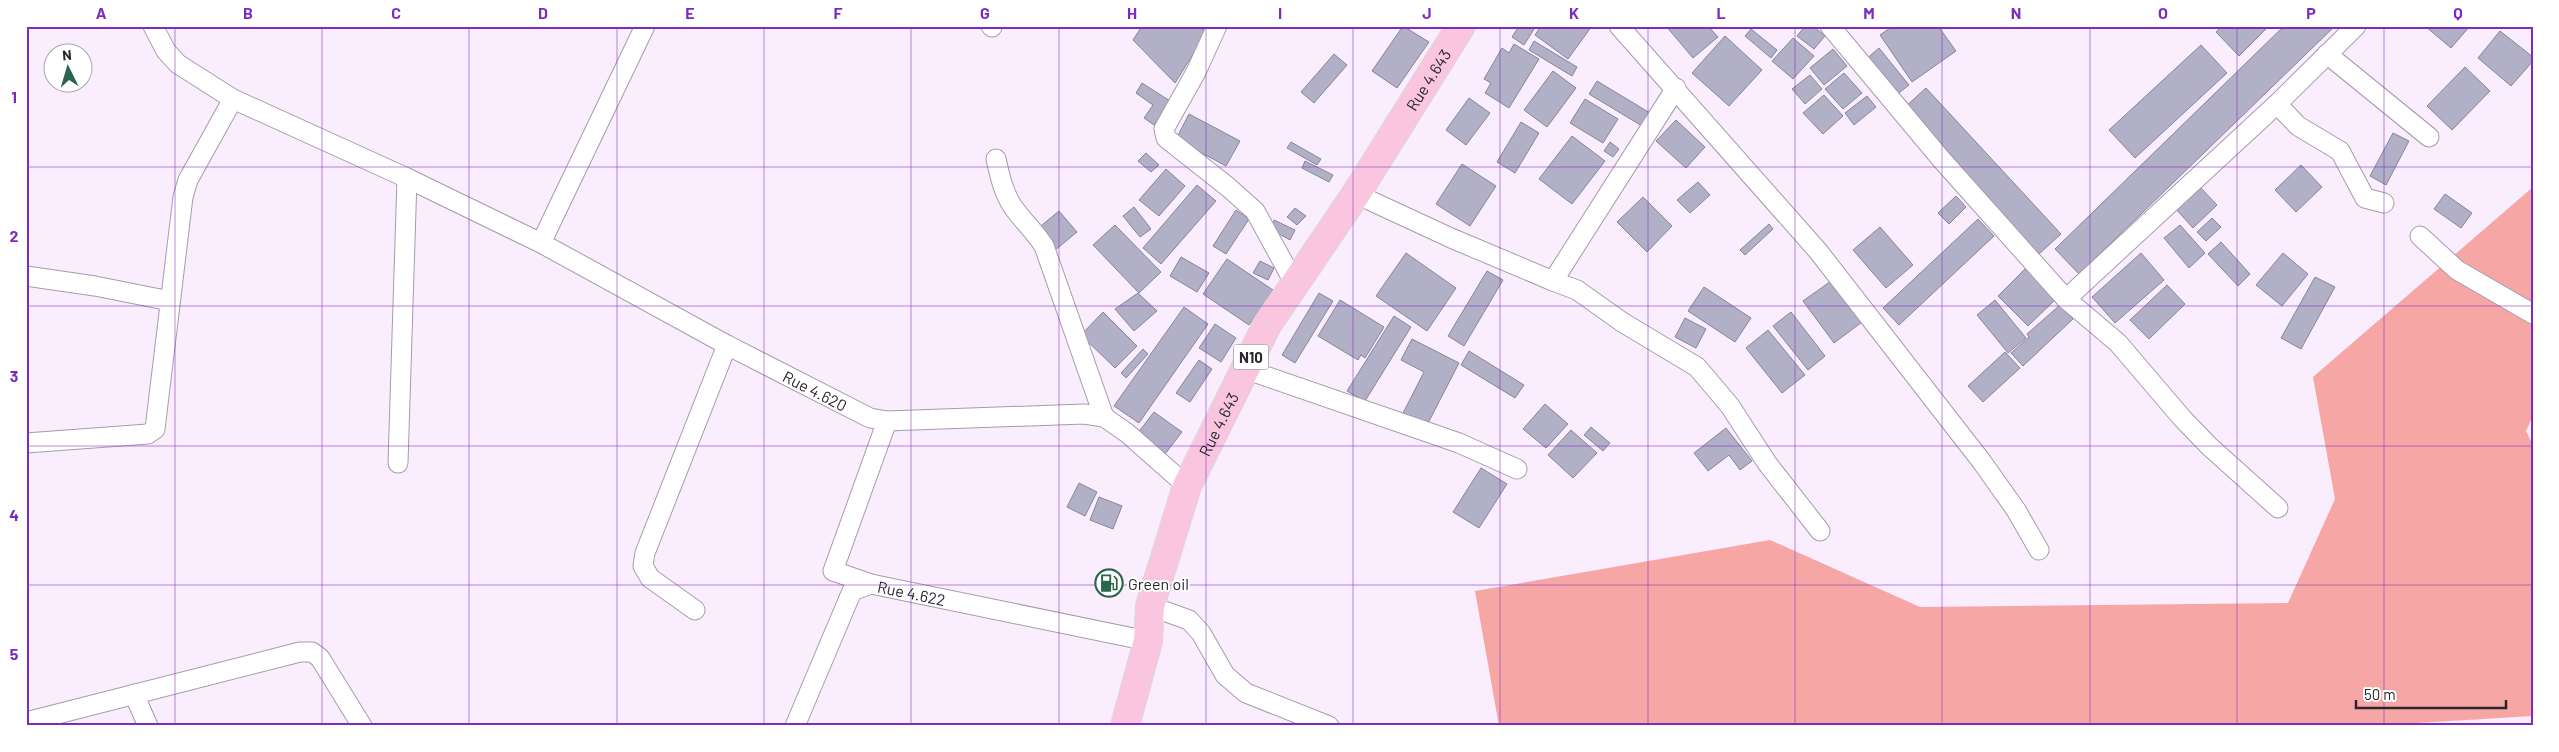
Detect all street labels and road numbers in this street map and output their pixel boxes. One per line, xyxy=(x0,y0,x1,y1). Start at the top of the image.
street label: Rue 4.643 xyxy=(1401,45,1454,114)
road number: N10 xyxy=(1234,344,1268,370)
street label: Rue 4.620 xyxy=(780,366,850,414)
street label: Rue 4.643 xyxy=(1194,389,1242,459)
street label: Rue 4.622 xyxy=(876,576,947,609)

